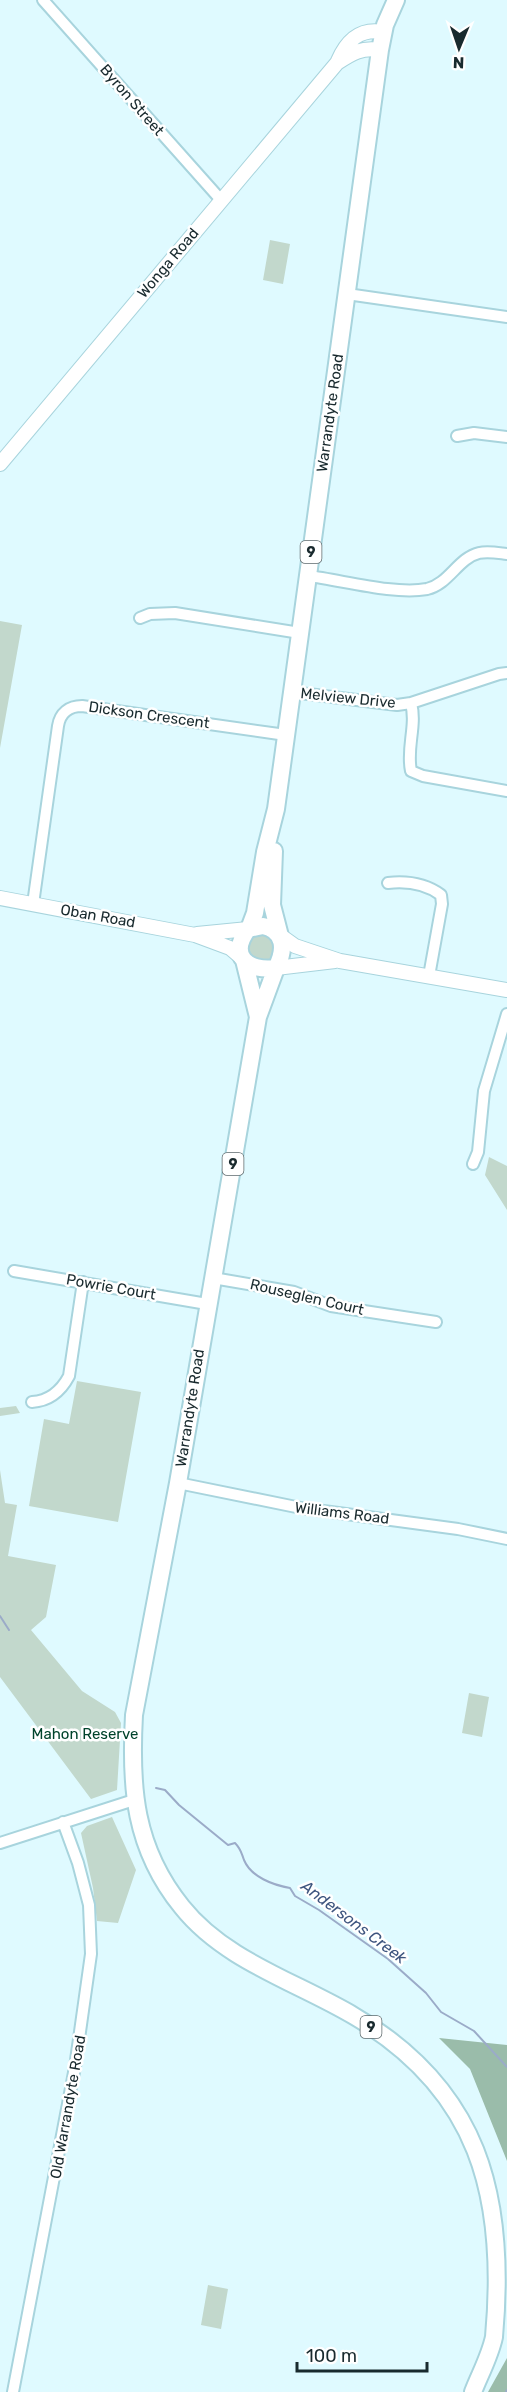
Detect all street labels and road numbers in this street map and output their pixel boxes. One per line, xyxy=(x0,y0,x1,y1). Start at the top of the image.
street label: Byron Street xyxy=(96,61,168,139)
street label: Wonga Road xyxy=(134,224,202,302)
street label: Warrandyte Road xyxy=(313,353,347,473)
road number: 9 xyxy=(300,541,322,563)
street label: Melview Drive xyxy=(300,684,396,712)
street label: Dickson Crescent xyxy=(87,698,211,732)
street label: Oban Road xyxy=(59,901,137,931)
road number: 9 xyxy=(222,1153,244,1175)
street label: Powrie Court xyxy=(65,1270,157,1304)
street label: Rouseglen Court xyxy=(248,1275,366,1319)
street label: Warrandyte Road xyxy=(172,1348,208,1468)
street label: Williams Road xyxy=(294,1498,390,1528)
road number: 9 xyxy=(360,2016,382,2038)
street label: Old Warrandyte Road xyxy=(47,2034,89,2180)

